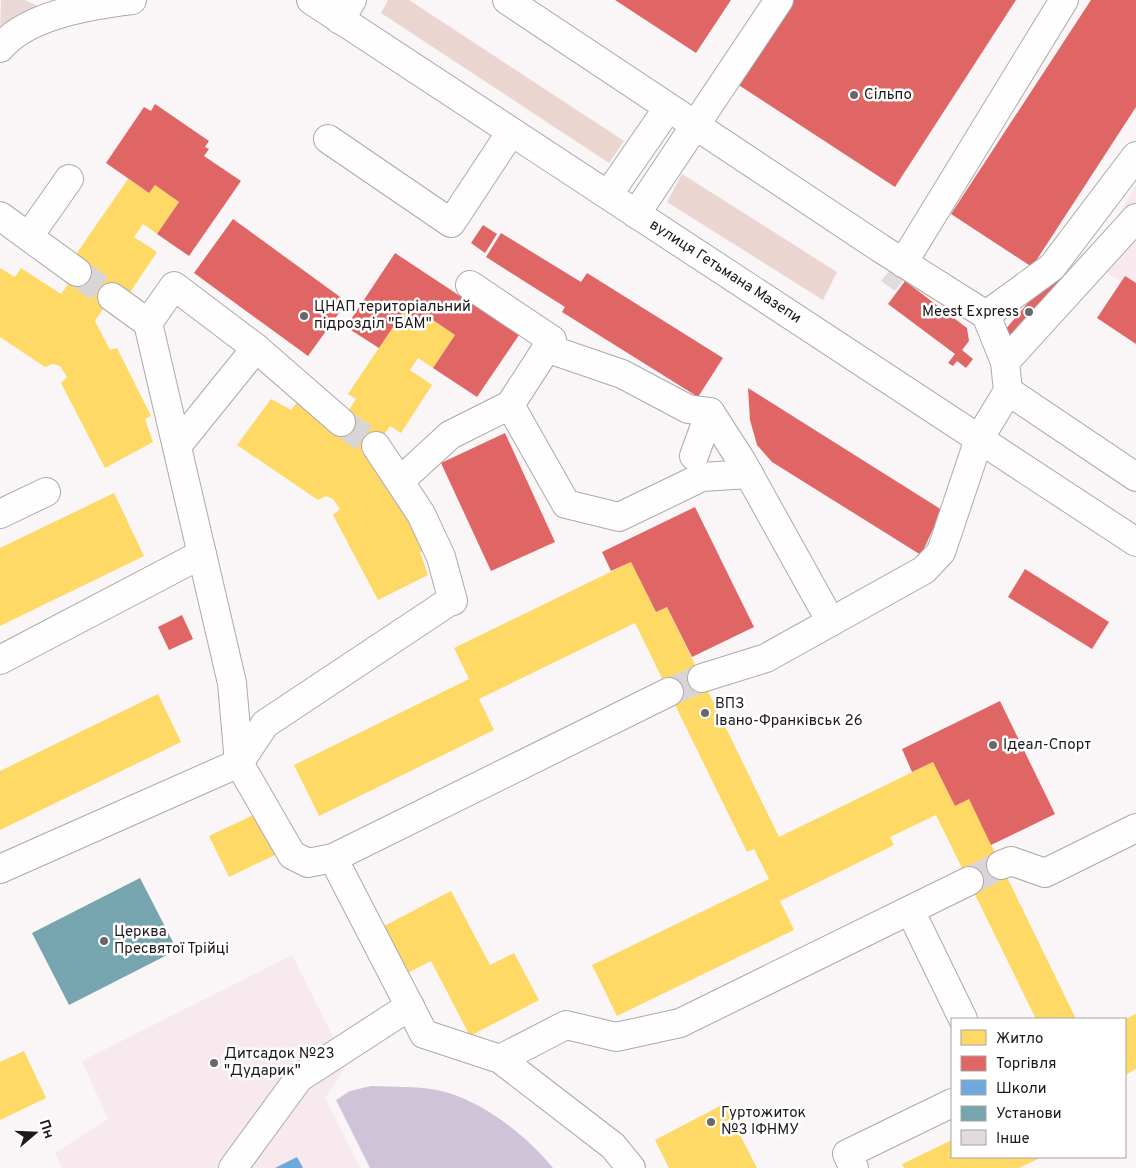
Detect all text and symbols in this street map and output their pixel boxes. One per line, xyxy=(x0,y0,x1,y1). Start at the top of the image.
place label: Сільпо xyxy=(864,86,912,105)
marker: Сільпо xyxy=(848,89,860,101)
street label: вулиця Гетьмана Мазепи xyxy=(645,216,805,328)
place label: ЦНАП територіальний підрозділ "БАМ" xyxy=(314,298,471,334)
place label: Meest Express xyxy=(922,303,1019,322)
marker: Meest Express xyxy=(1023,306,1035,318)
marker: ЦНАП територіальний підрозділ "БАМ" xyxy=(298,310,310,322)
place label: ВПЗ Івано-Франківськ 26 xyxy=(715,695,863,731)
marker: ВПЗ Івано-Франківськ 26 xyxy=(699,707,711,719)
place label: Ідеал-Спорт xyxy=(1003,736,1091,755)
marker: Ідеал-Спорт xyxy=(987,739,999,751)
place label: Церква Пресвятої Трійці xyxy=(114,923,229,959)
marker: Церква Пресвятої Трійці xyxy=(98,935,110,947)
legend xyxy=(951,1018,1126,1158)
text: Житло xyxy=(996,1030,1043,1049)
place label: Дитсадок №23 "Дударик" xyxy=(224,1045,335,1081)
text: Торгівля xyxy=(996,1055,1057,1074)
marker: Дитсадок №23 "Дударик" xyxy=(208,1057,220,1069)
text: Школи xyxy=(996,1080,1047,1099)
place label: Гуртожиток №3 ІФНМУ xyxy=(721,1104,806,1140)
text: Установи xyxy=(996,1105,1062,1124)
north arrow xyxy=(10,1108,60,1158)
marker: Гуртожиток №3 ІФНМУ xyxy=(705,1116,717,1128)
text: Пн xyxy=(35,1118,57,1141)
text: Інше xyxy=(996,1130,1030,1149)

